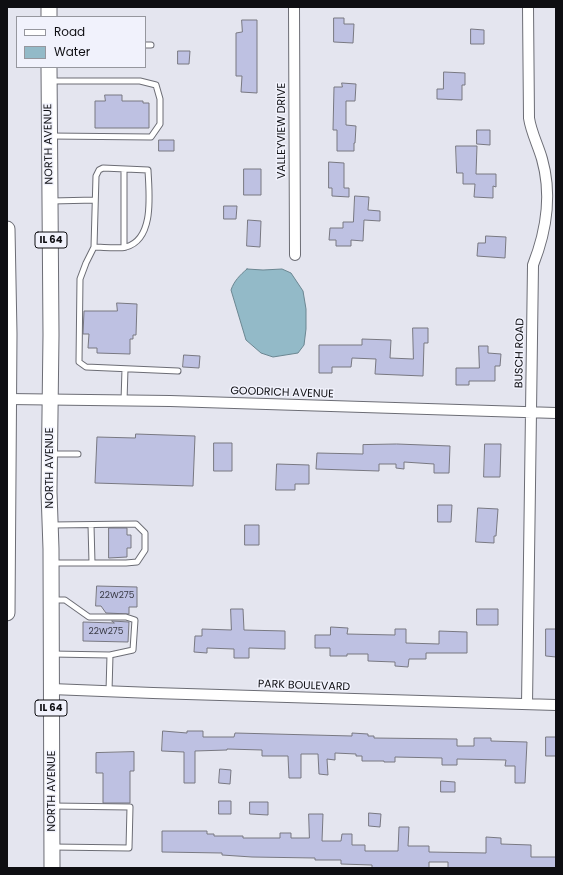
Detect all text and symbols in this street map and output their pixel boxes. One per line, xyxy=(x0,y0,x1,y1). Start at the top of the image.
legend xyxy=(16,16,146,68)
text: Road xyxy=(54,23,85,40)
text: Water xyxy=(54,43,90,60)
street label: VALLEYVIEW DRIVE xyxy=(275,83,289,179)
street label: NORTH AVENUE xyxy=(42,103,56,185)
road number: IL 64 xyxy=(35,232,67,248)
street label: BUSCH ROAD xyxy=(513,318,527,388)
street label: GOODRICH AVENUE xyxy=(230,385,334,401)
street label: NORTH AVENUE xyxy=(43,428,57,508)
house number: 22W275 xyxy=(100,591,134,601)
house number: 22W275 xyxy=(89,627,123,637)
street label: PARK BOULEVARD xyxy=(258,678,350,694)
road number: IL 64 xyxy=(35,700,67,716)
street label: NORTH AVENUE xyxy=(45,751,59,831)

